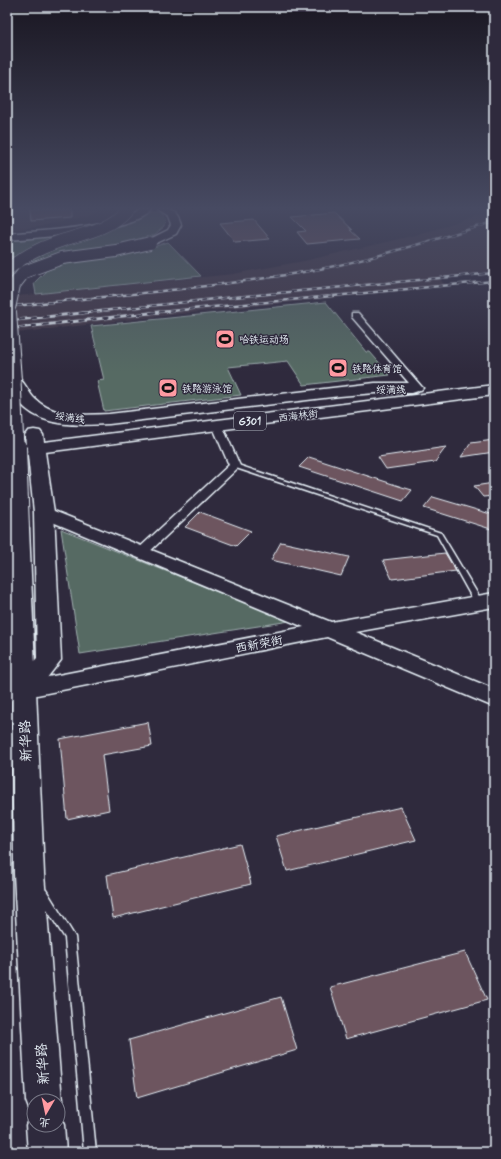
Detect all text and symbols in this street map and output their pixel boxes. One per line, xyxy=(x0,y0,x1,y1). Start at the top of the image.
sports icon: 哈铁运动场 xyxy=(214,328,236,350)
place label: 哈铁运动场 xyxy=(239,334,289,347)
sports icon: 铁路体育馆 xyxy=(327,357,349,379)
place label: 铁路体育馆 xyxy=(352,363,402,376)
sports icon: 铁路游泳馆 xyxy=(157,377,179,399)
place label: 铁路游泳馆 xyxy=(182,383,232,396)
street label: 绥满线 xyxy=(376,384,406,397)
street label: 西海林街 xyxy=(278,408,319,425)
street label: 绥满线 xyxy=(54,410,86,427)
road number: G301 xyxy=(234,412,266,430)
street label: 西新荣街 xyxy=(234,633,284,657)
street label: 新华路 xyxy=(16,720,36,762)
street label: 新华路 xyxy=(33,1042,53,1086)
north arrow xyxy=(26,1093,66,1133)
text: 北 xyxy=(38,1114,51,1130)

